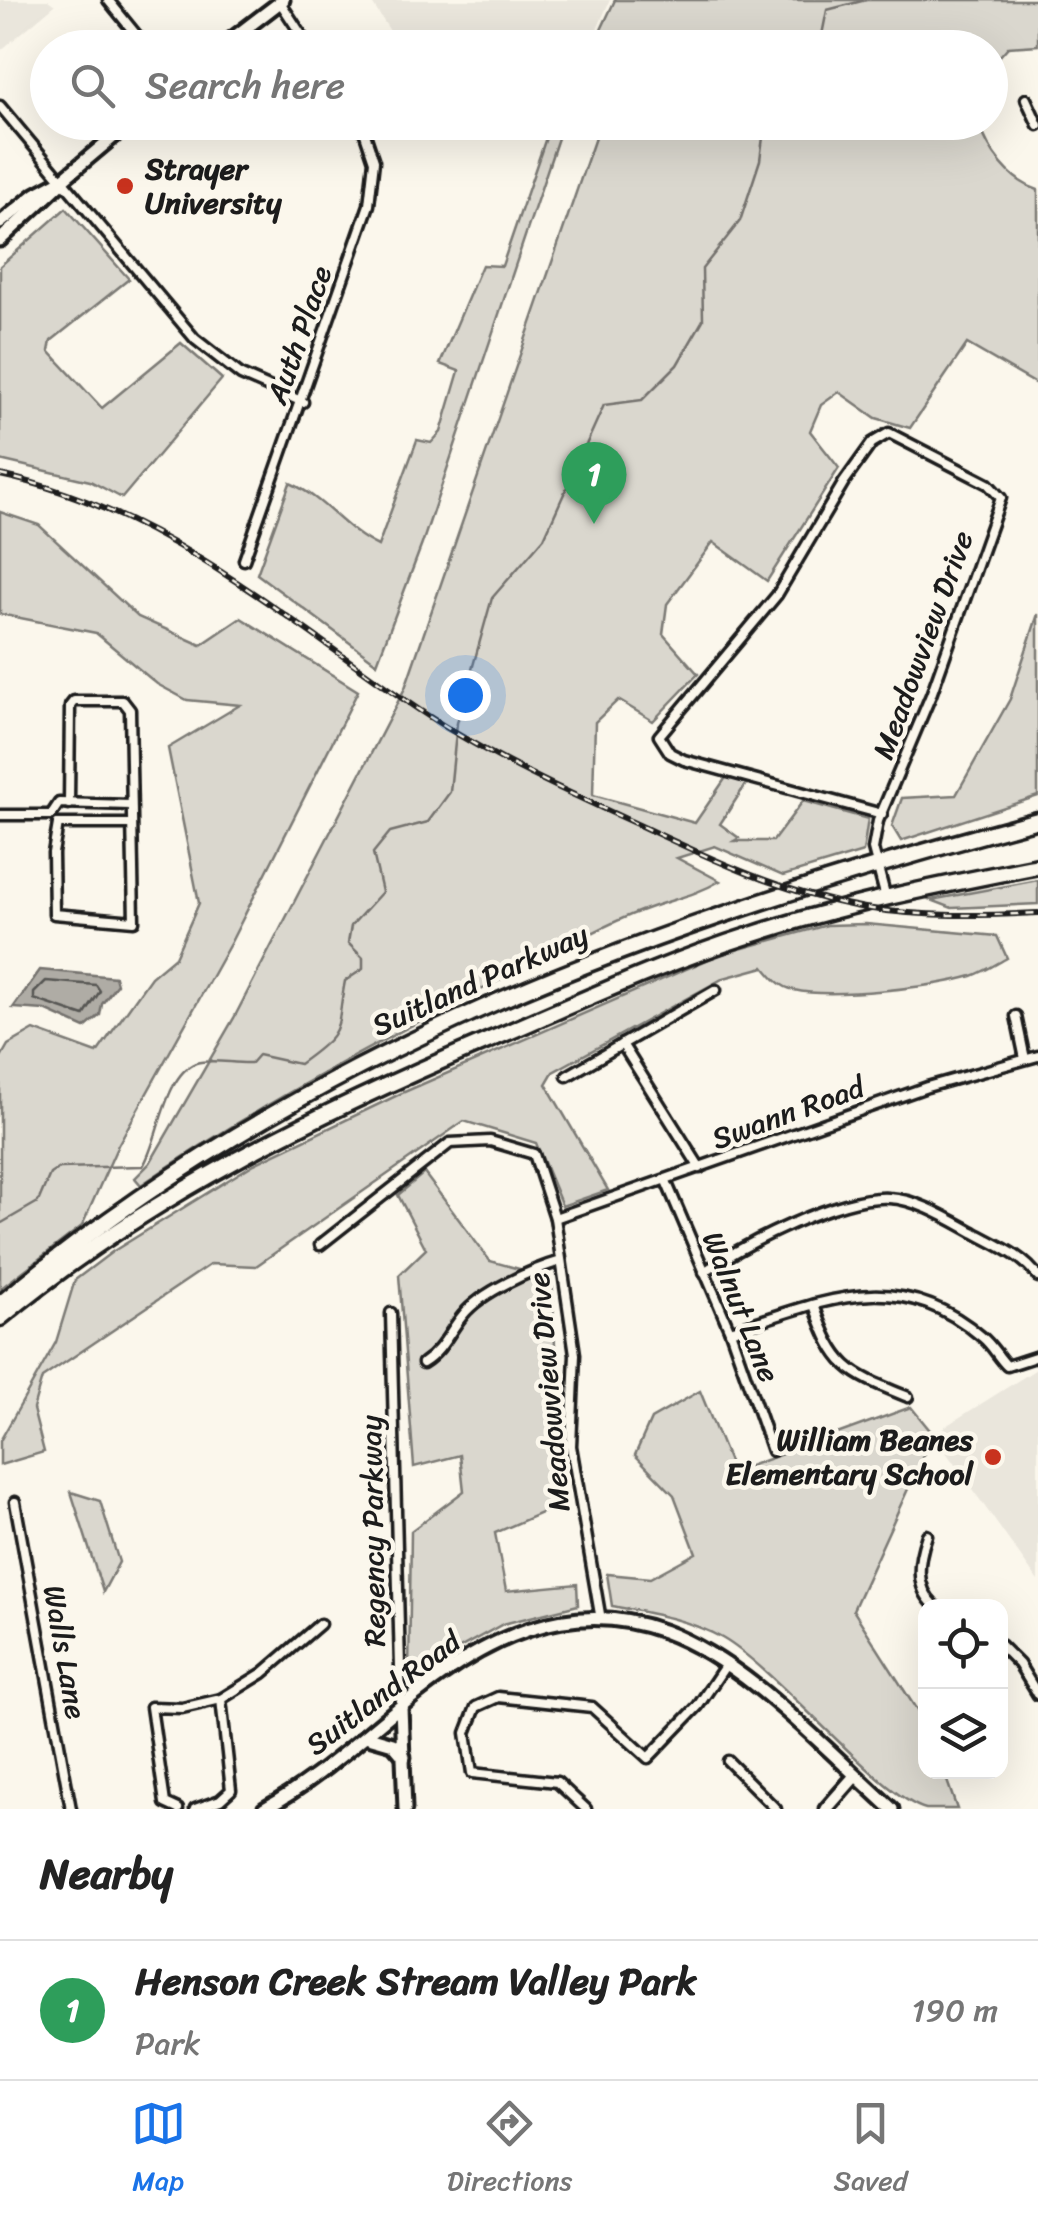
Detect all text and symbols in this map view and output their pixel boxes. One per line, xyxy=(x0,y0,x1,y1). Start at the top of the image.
search box xyxy=(30,30,1008,140)
text: Search here xyxy=(145,52,345,119)
icon: search xyxy=(65,58,120,113)
place label: Strayer University xyxy=(144,142,282,230)
marker: Strayer University xyxy=(114,175,136,197)
street label: Auth Place xyxy=(250,258,348,413)
pin: 1 xyxy=(562,442,626,524)
street label: Meadowview Drive xyxy=(857,523,989,767)
your location xyxy=(440,670,491,721)
street label: Suitland Parkway xyxy=(363,908,598,1052)
street label: Swann Road xyxy=(704,1060,874,1166)
street label: Walnut Lane xyxy=(686,1223,796,1391)
street label: Meadowview Drive xyxy=(512,1270,586,1514)
place label: William Beanes Elementary School xyxy=(725,1413,974,1501)
street label: Regency Parkway xyxy=(344,1414,402,1647)
marker: William Beanes Elementary School xyxy=(982,1446,1004,1468)
street label: Walls Lane xyxy=(27,1581,103,1723)
map controls xyxy=(918,1599,1008,1779)
button: locate xyxy=(918,1599,1008,1689)
street label: Suitland Road xyxy=(293,1615,475,1770)
button: layers xyxy=(918,1689,1008,1779)
text: Nearby xyxy=(40,1837,173,1911)
text: Henson Creek Stream Valley Park xyxy=(135,1948,697,2015)
text: 1 xyxy=(66,1982,79,2039)
text: 190 m xyxy=(912,1982,998,2039)
text: Park xyxy=(135,2015,201,2072)
tab: Map xyxy=(131,2096,186,2205)
tab: Directions xyxy=(447,2096,572,2205)
tab: Saved xyxy=(834,2096,907,2205)

